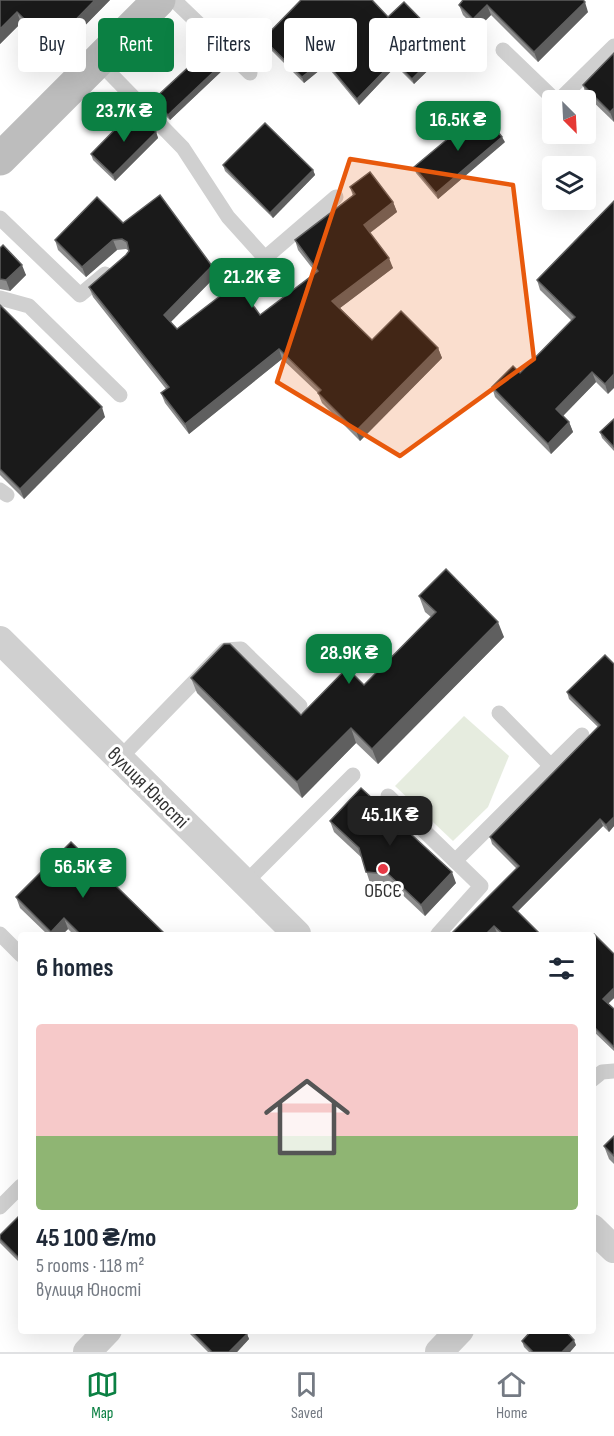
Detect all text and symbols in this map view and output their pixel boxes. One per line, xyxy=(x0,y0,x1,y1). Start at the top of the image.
chip: Buy xyxy=(18,18,86,72)
chip: Rent xyxy=(98,18,174,72)
chip: Filters xyxy=(186,18,272,72)
chip: New xyxy=(284,18,357,72)
chip: Apartment xyxy=(369,18,487,72)
north arrow xyxy=(542,90,596,144)
map controls xyxy=(542,90,596,210)
pin: 23.7K ₴ xyxy=(69,92,179,143)
text: 23.7K ₴ xyxy=(96,99,152,123)
pin: 16.5K ₴ xyxy=(403,101,513,152)
text: 16.5K ₴ xyxy=(430,108,486,132)
button: layers xyxy=(542,156,596,210)
pin: 21.2K ₴ xyxy=(197,258,307,309)
text: 21.2K ₴ xyxy=(223,265,281,289)
pin: 28.9K ₴ xyxy=(294,634,404,685)
text: 28.9K ₴ xyxy=(320,641,378,665)
street label: вулиця Юності xyxy=(102,742,194,834)
pin: 45.1K ₴ xyxy=(335,796,445,847)
text: 45.1K ₴ xyxy=(361,803,419,827)
pin: 56.5K ₴ xyxy=(28,848,138,899)
text: 56.5K ₴ xyxy=(54,855,112,879)
marker: ОБСЄ xyxy=(376,862,390,876)
place label: ОБСЄ xyxy=(364,879,402,903)
icon: filters xyxy=(545,952,578,985)
text: 6 homes xyxy=(36,953,114,984)
icon: home xyxy=(253,1063,361,1171)
text: 45 100 ₴/mo xyxy=(36,1223,156,1254)
text: 5 rooms · 118 m² xyxy=(36,1254,145,1278)
text: вулиця Юності xyxy=(36,1278,141,1302)
tab: Map xyxy=(86,1368,119,1423)
tab: Saved xyxy=(290,1368,323,1423)
tab: Home xyxy=(495,1368,528,1423)

